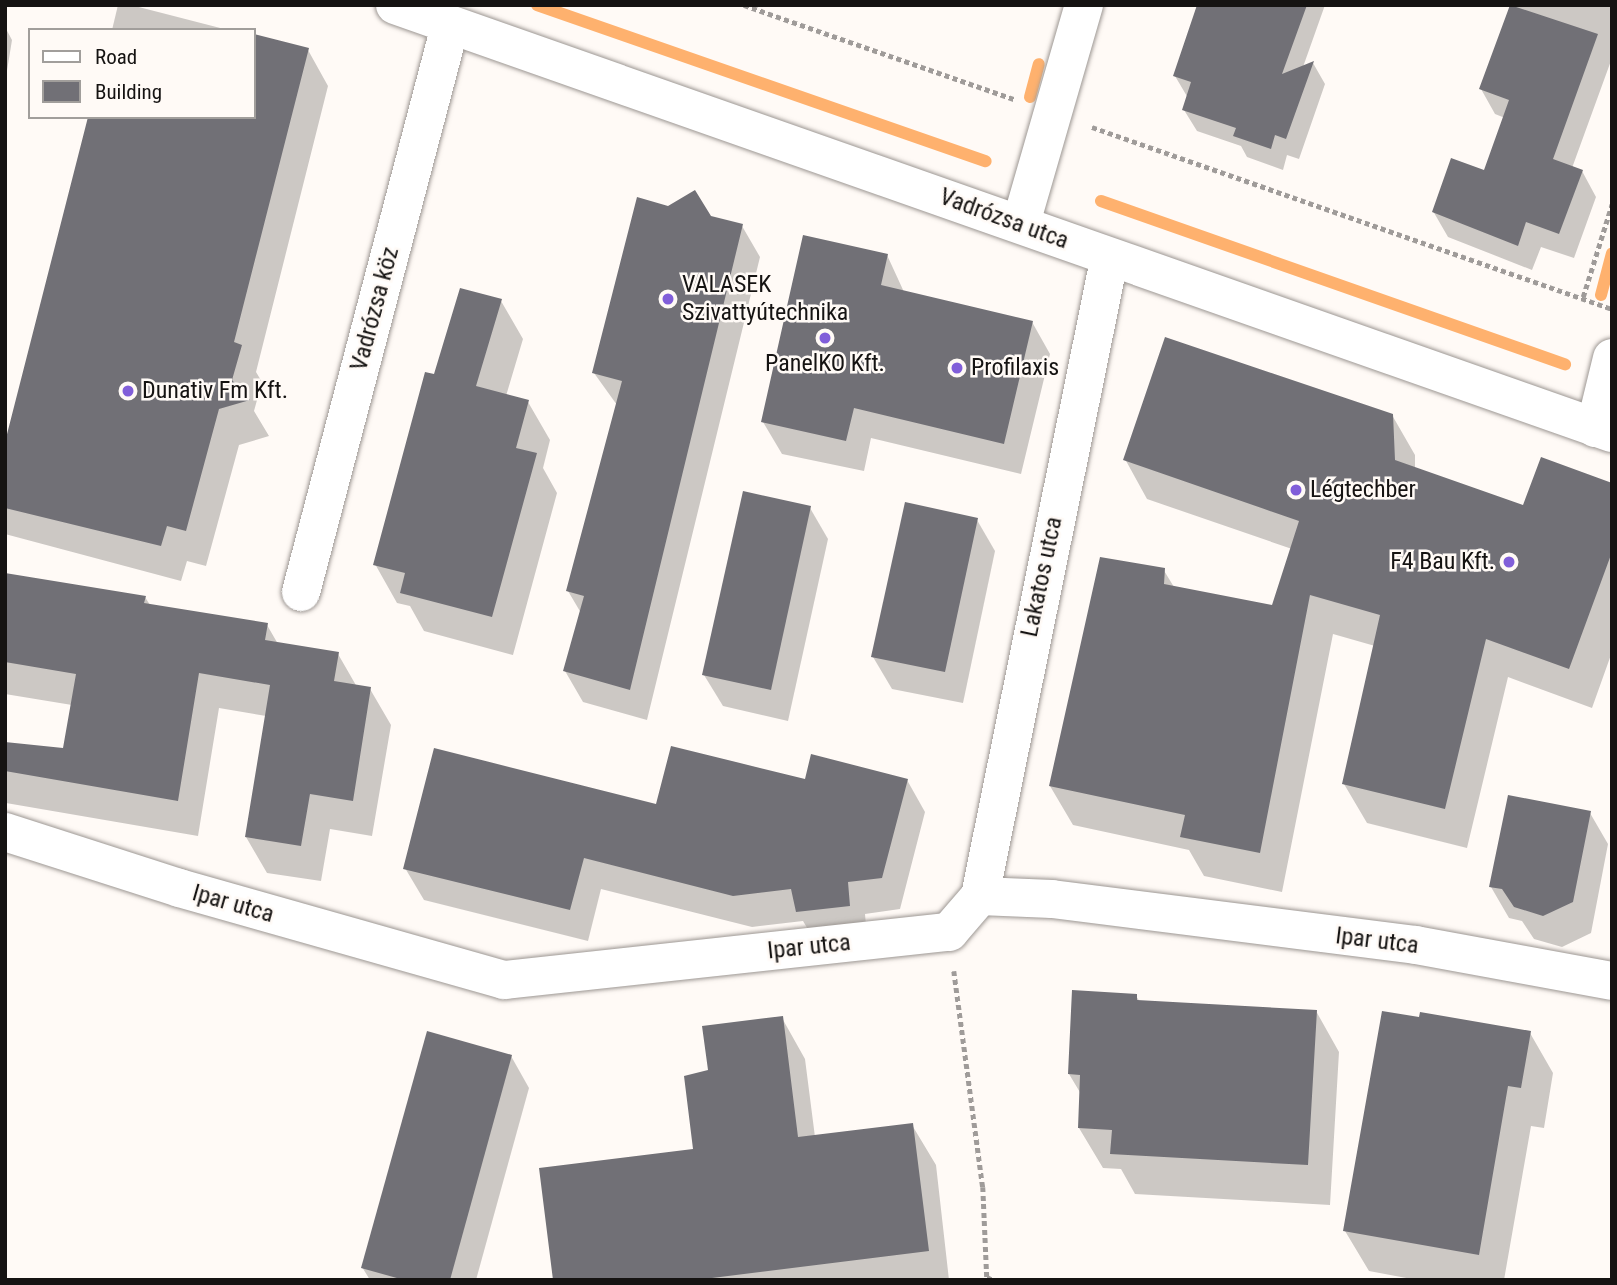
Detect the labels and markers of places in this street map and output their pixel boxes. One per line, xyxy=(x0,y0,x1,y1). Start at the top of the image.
place label: VALASEK Szivattyútechnika xyxy=(682,271,848,327)
marker: VALASEK Szivattyútechnika xyxy=(660,291,676,307)
marker: PanelKO Kft. xyxy=(817,330,833,346)
place label: PanelKO Kft. xyxy=(765,350,885,378)
place label: Profilaxis xyxy=(971,354,1059,382)
marker: Profilaxis xyxy=(949,360,965,376)
place label: Dunativ Fm Kft. xyxy=(142,377,288,405)
marker: Dunativ Fm Kft. xyxy=(120,383,136,399)
place label: Légtechber xyxy=(1310,476,1416,504)
marker: Légtechber xyxy=(1288,482,1304,498)
place label: F4 Bau Kft. xyxy=(1390,548,1495,576)
marker: F4 Bau Kft. xyxy=(1501,554,1517,570)

